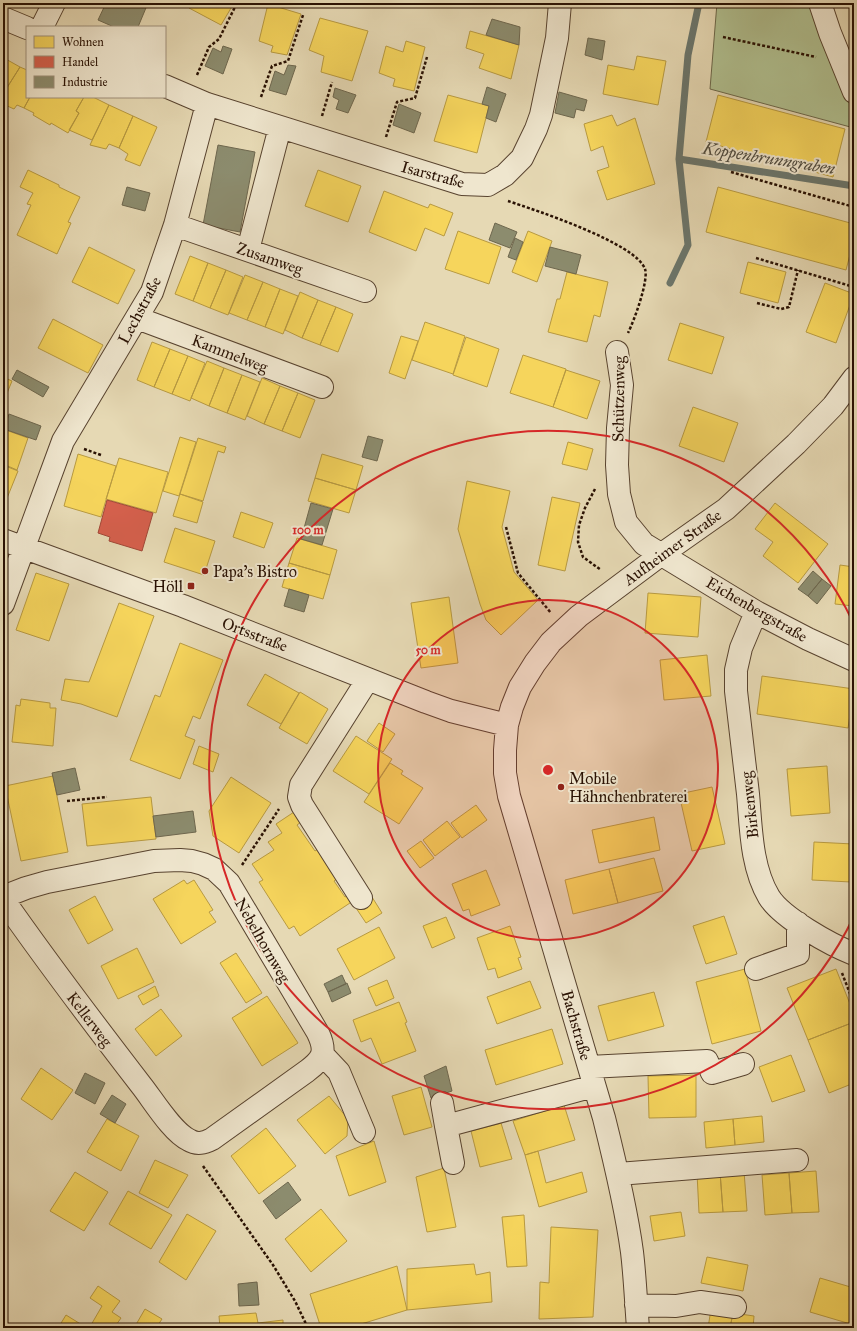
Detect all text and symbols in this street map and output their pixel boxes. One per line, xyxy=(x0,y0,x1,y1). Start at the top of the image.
legend xyxy=(26,26,166,98)
text: Wohnen xyxy=(62,35,104,49)
text: Handel xyxy=(62,55,99,69)
text: Industrie xyxy=(62,75,107,89)
water label: Koppenbrunngraben xyxy=(700,138,837,179)
street label: Isarstraße xyxy=(399,157,467,192)
street label: Zusamweg xyxy=(234,238,306,280)
street label: Lechstraße xyxy=(114,273,165,347)
street label: Kammelweg xyxy=(189,330,271,378)
street label: Schützenweg xyxy=(608,355,630,442)
street label: Aufheimer Straße xyxy=(619,505,725,590)
text: 100 m xyxy=(292,523,325,537)
place label: Papa's Bistro xyxy=(213,562,297,581)
marker: Papa's Bistro xyxy=(200,566,210,576)
street label: Eichenbergstraße xyxy=(702,573,811,647)
place label: Höll xyxy=(153,577,184,596)
marker: Höll xyxy=(186,581,196,591)
street label: Ortsstraße xyxy=(219,613,291,656)
text: 50 m xyxy=(415,643,442,657)
centre of rings xyxy=(541,763,555,777)
place label: Mobile Hähnchenbraterei xyxy=(569,769,688,806)
street label: Birkenweg xyxy=(736,770,763,840)
marker: Mobile Hähnchenbraterei xyxy=(556,782,566,792)
street label: Nebelhornweg xyxy=(230,895,295,987)
street label: Kellerweg xyxy=(62,988,117,1051)
street label: Bachstraße xyxy=(557,988,596,1063)

